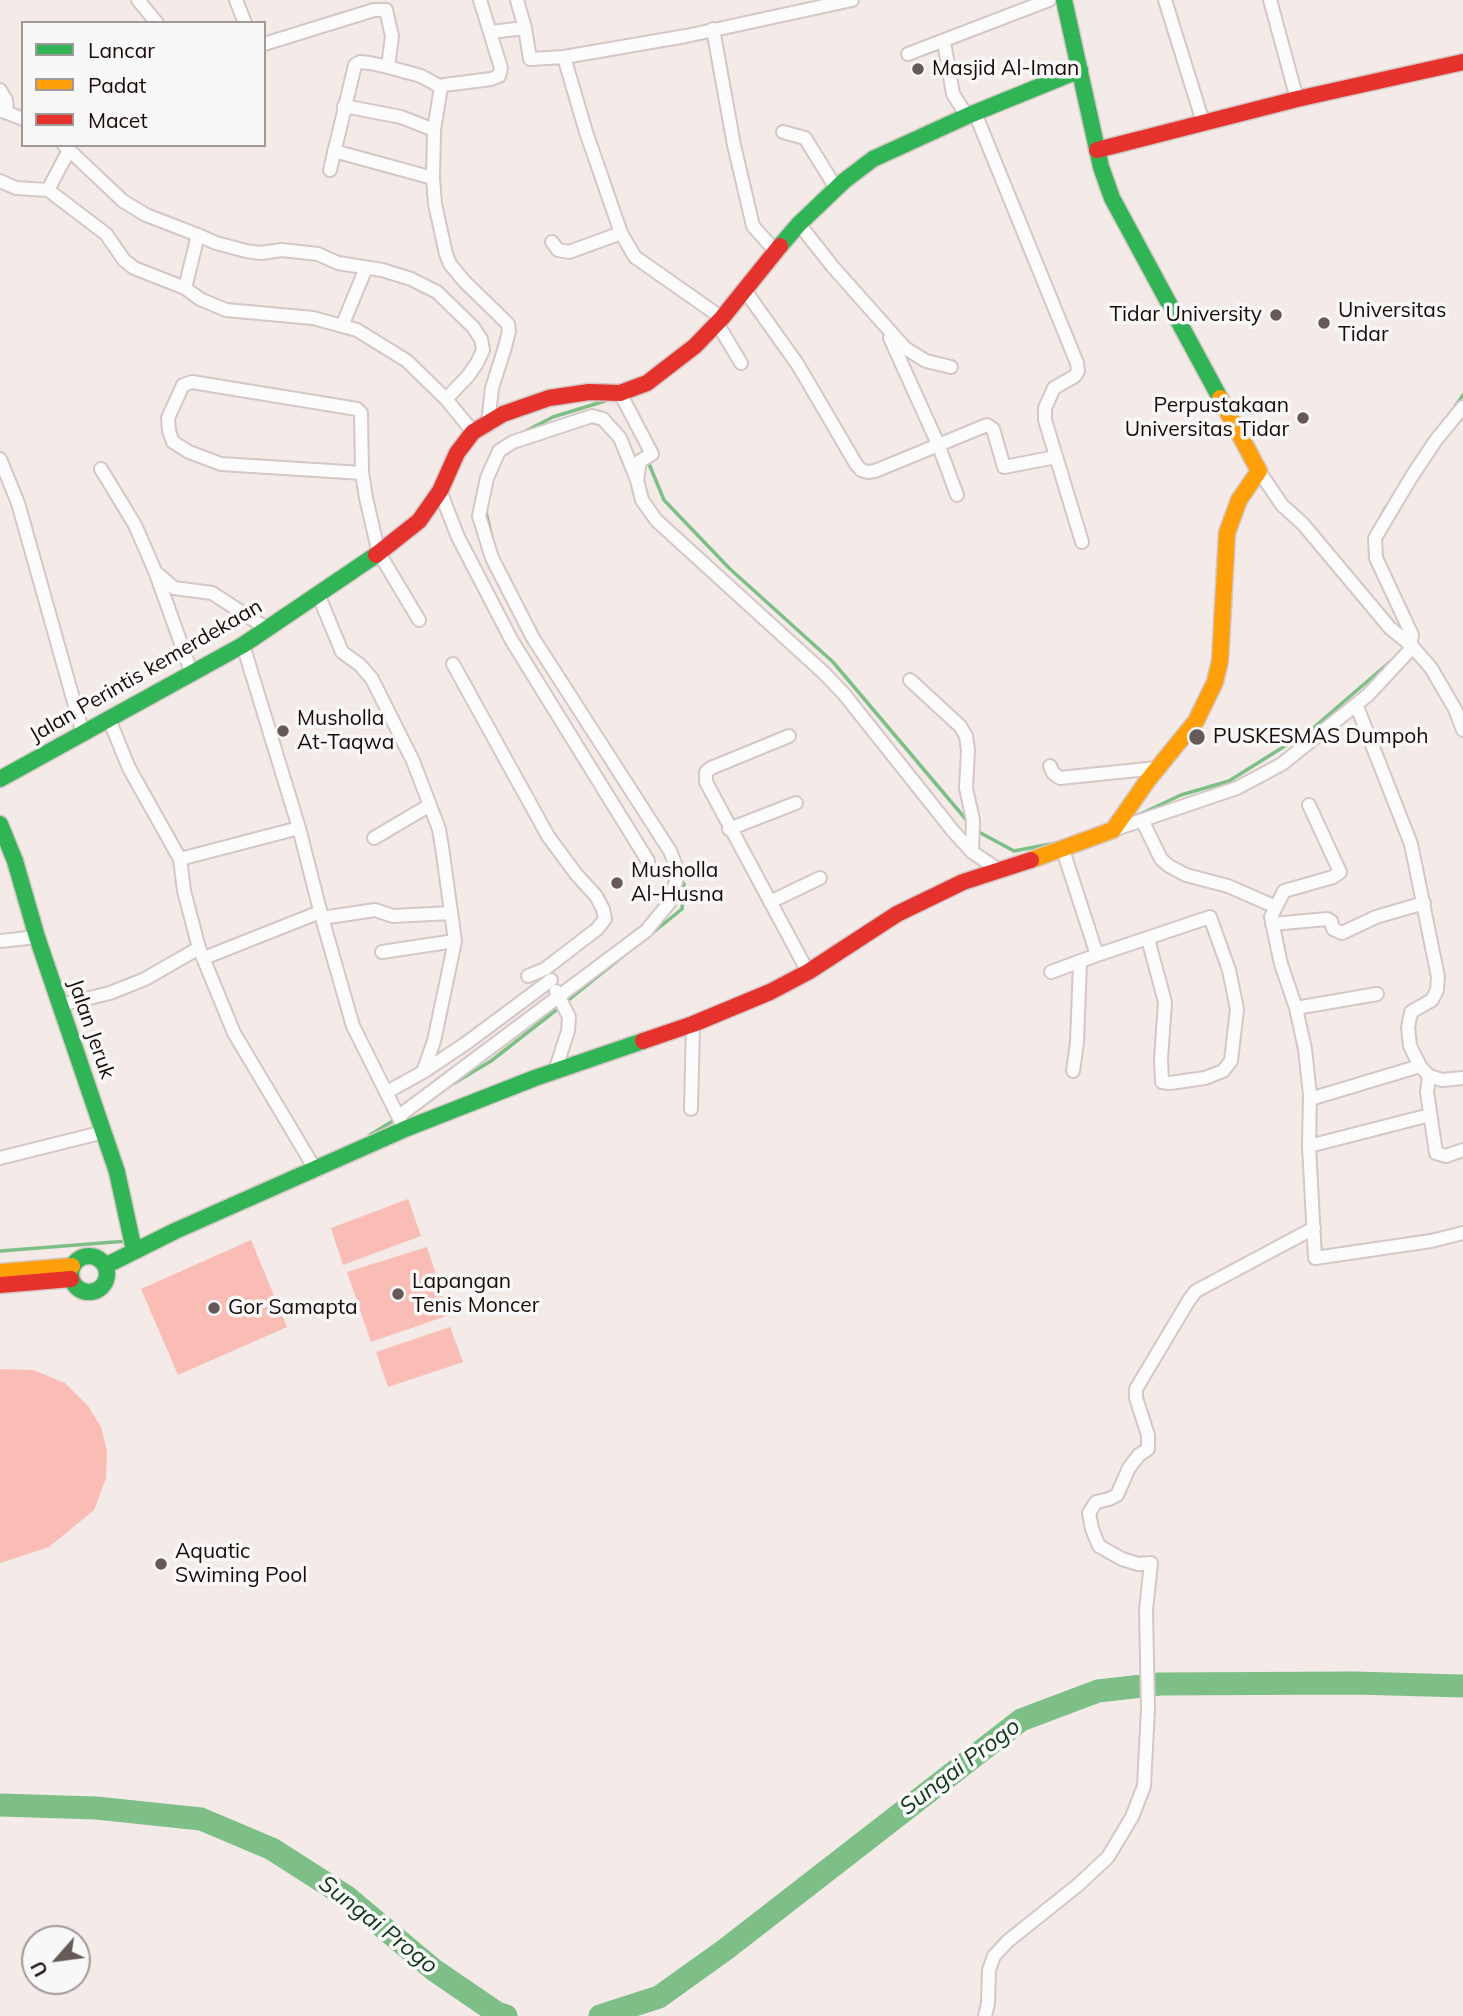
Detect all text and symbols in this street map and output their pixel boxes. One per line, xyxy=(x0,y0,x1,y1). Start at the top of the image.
legend xyxy=(21,21,266,147)
text: Lancar xyxy=(88,37,155,63)
place label: Masjid Al-Iman xyxy=(932,56,1079,82)
marker: Masjid Al-Iman xyxy=(910,61,926,77)
text: Padat xyxy=(88,72,146,98)
text: Macet xyxy=(88,107,148,133)
place label: Universitas Tidar xyxy=(1338,298,1446,348)
place label: Tidar University xyxy=(1109,302,1262,328)
marker: Tidar University xyxy=(1268,307,1284,323)
marker: Universitas Tidar xyxy=(1316,315,1332,331)
place label: Perpustakaan Universitas Tidar xyxy=(1125,393,1289,443)
marker: Perpustakaan Universitas Tidar xyxy=(1295,410,1311,426)
street label: Jalan Perintis kemerdekaan xyxy=(25,594,267,748)
place label: Musholla At-Taqwa xyxy=(297,706,394,756)
marker: Musholla At-Taqwa xyxy=(275,723,291,739)
place label: PUSKESMAS Dumpoh xyxy=(1213,724,1429,750)
marker: PUSKESMAS Dumpoh xyxy=(1187,727,1207,747)
place label: Musholla Al-Husna xyxy=(631,858,724,908)
marker: Musholla Al-Husna xyxy=(609,875,625,891)
street label: Jalan Jeruk xyxy=(62,976,120,1082)
place label: Lapangan Tenis Moncer xyxy=(412,1269,539,1319)
marker: Lapangan Tenis Moncer xyxy=(390,1286,406,1302)
place label: Gor Samapta xyxy=(228,1295,358,1321)
marker: Gor Samapta xyxy=(206,1300,222,1316)
place label: Aquatic Swiming Pool xyxy=(175,1539,307,1589)
marker: Aquatic Swiming Pool xyxy=(153,1556,169,1572)
water label: Sungai Progo xyxy=(894,1713,1026,1821)
water label: Sungai Progo xyxy=(313,1870,443,1980)
north arrow xyxy=(21,1925,91,1995)
text: U xyxy=(25,1957,53,1981)

